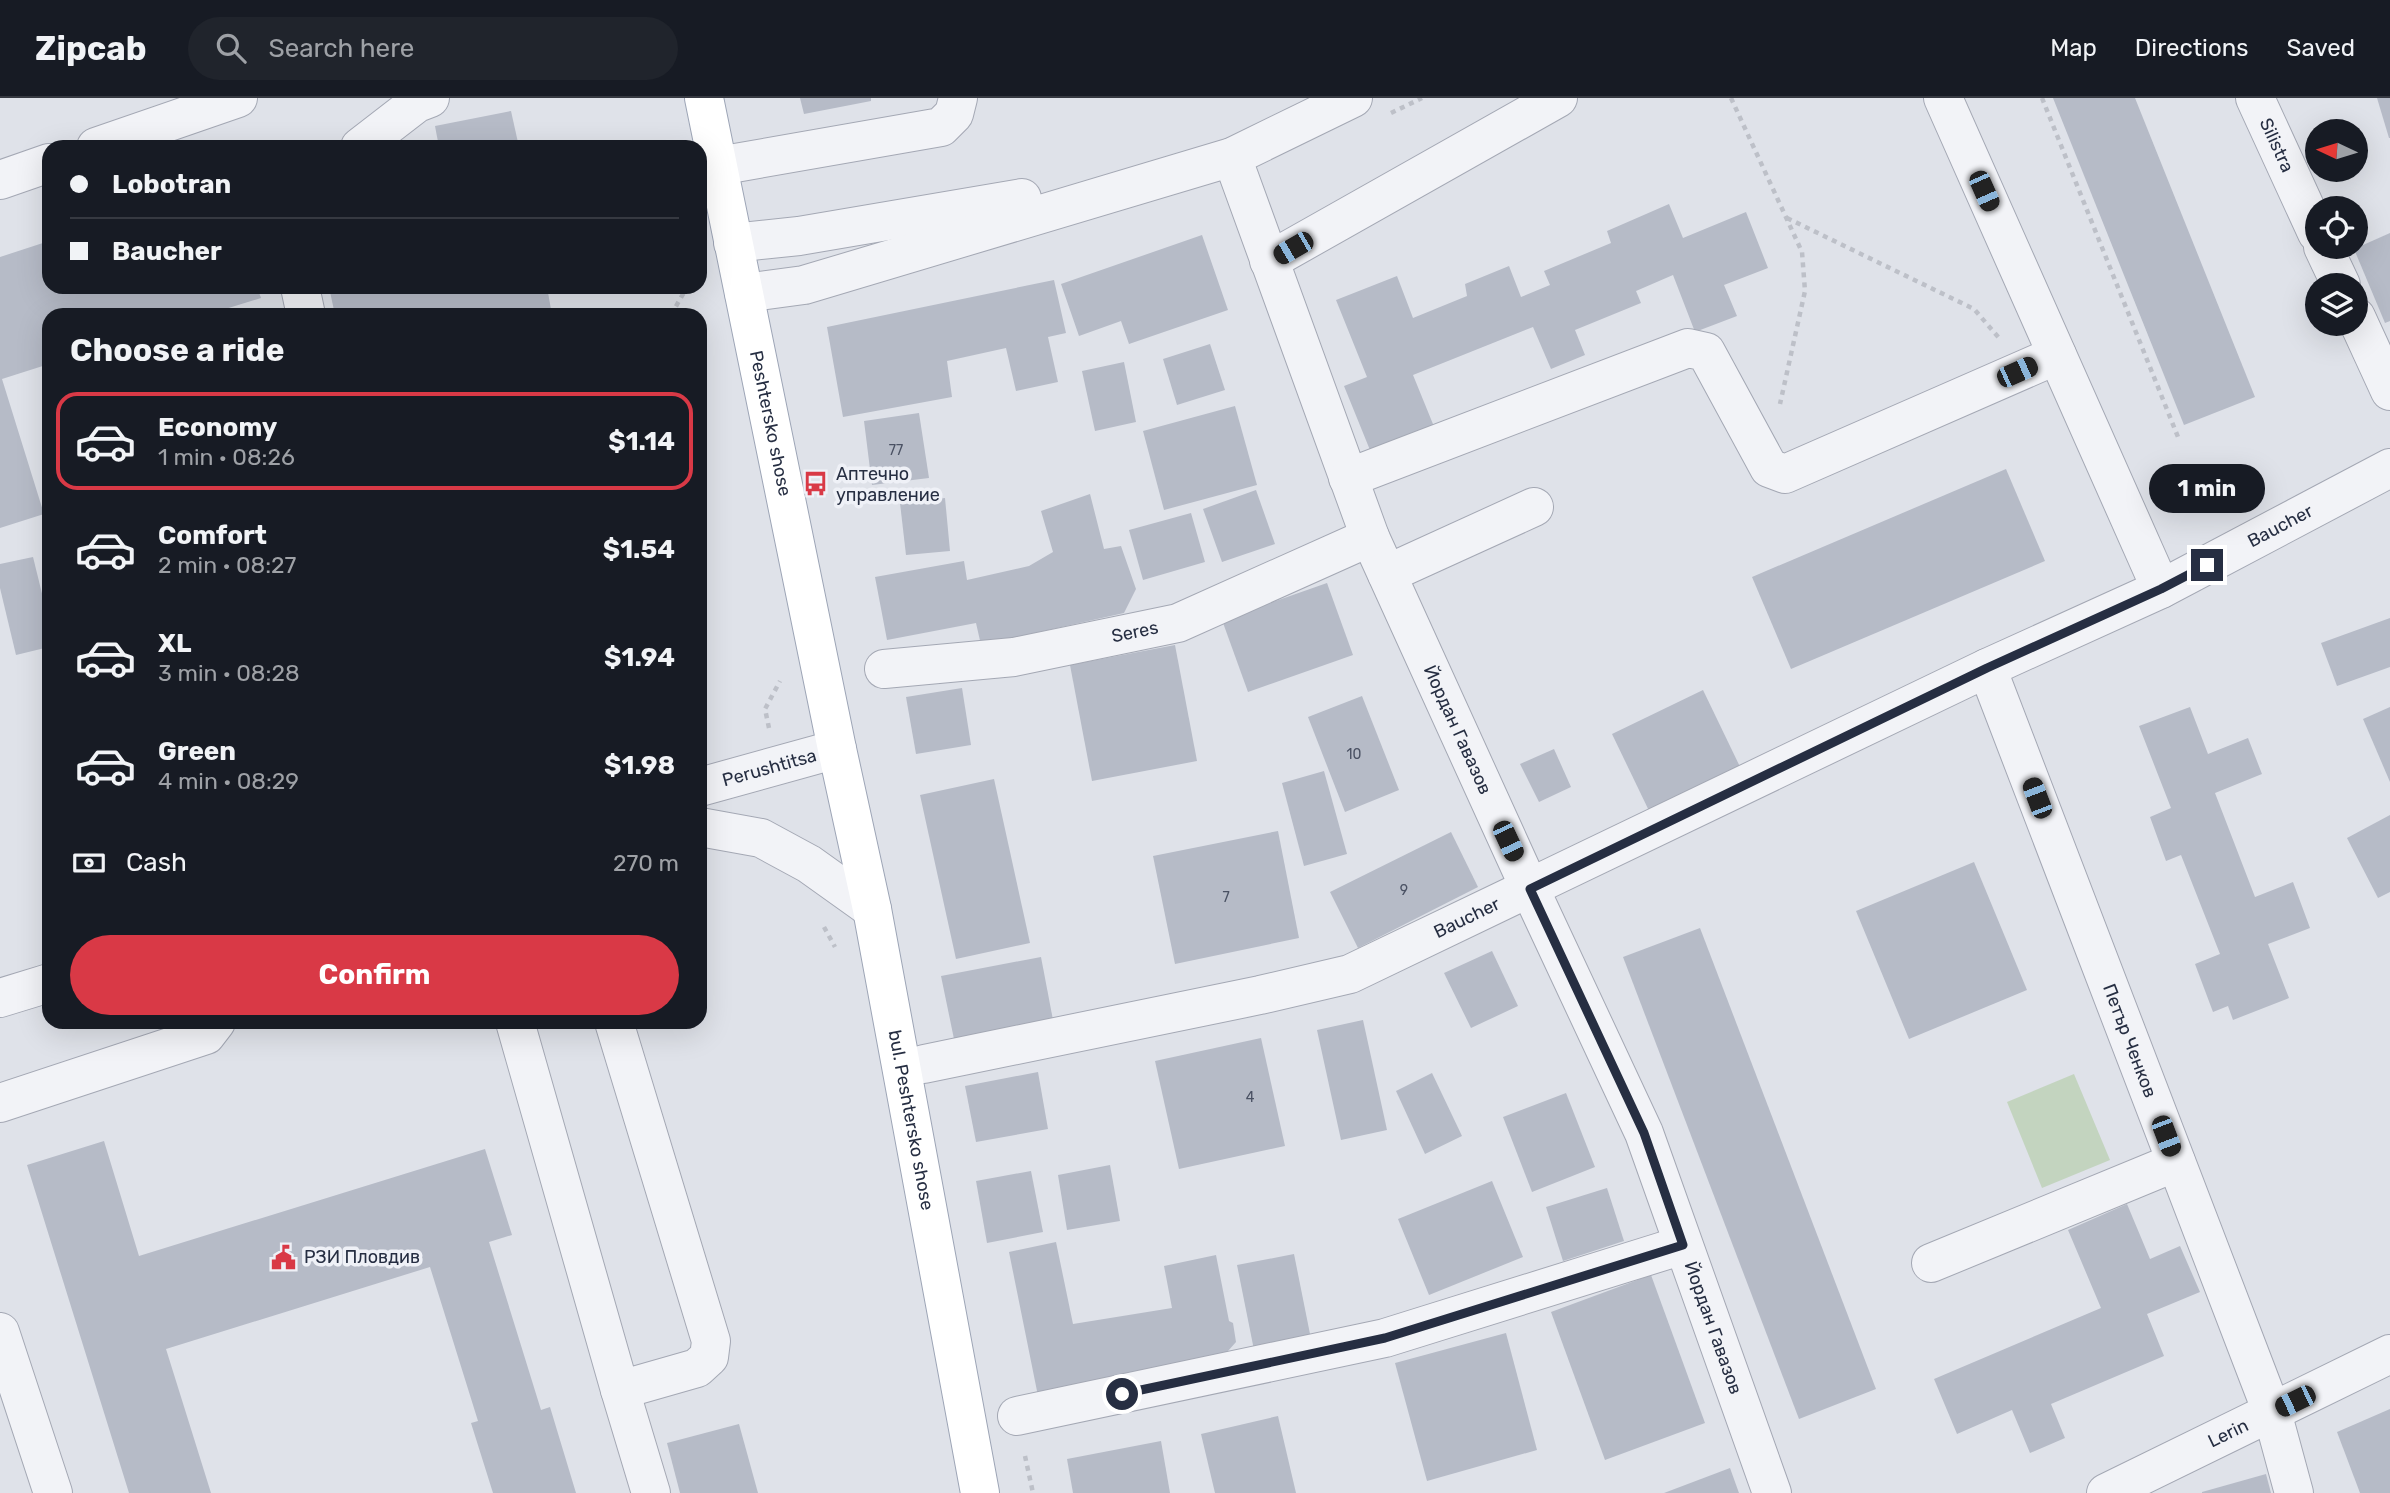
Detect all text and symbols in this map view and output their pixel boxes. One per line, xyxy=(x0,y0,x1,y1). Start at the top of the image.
search box xyxy=(188,17,678,80)
text: Zipcab xyxy=(35,29,146,68)
icon: search xyxy=(212,29,250,67)
text: Search here xyxy=(268,33,414,64)
text: Map xyxy=(2050,34,2097,62)
text: Directions xyxy=(2135,34,2248,62)
text: Saved xyxy=(2286,34,2355,62)
street label: Silistra xyxy=(2255,115,2299,176)
north arrow xyxy=(2305,119,2368,182)
map controls xyxy=(2305,119,2368,336)
car xyxy=(1966,168,2003,214)
text: Lobotran xyxy=(112,169,231,200)
button: locate xyxy=(2305,196,2368,259)
car xyxy=(1270,228,1317,268)
text: Baucher xyxy=(112,236,222,267)
button: layers xyxy=(2305,273,2368,336)
text: Choose a ride xyxy=(70,331,284,369)
street label: Peshtersko shose xyxy=(745,349,796,498)
car xyxy=(1994,354,2041,390)
icon: car xyxy=(74,410,137,473)
text: Economy xyxy=(158,412,277,443)
text: $1.14 xyxy=(608,426,675,457)
house number: 77 xyxy=(889,442,903,459)
text: 1 min · 08:26 xyxy=(158,443,295,471)
place label: Аптечно управление xyxy=(836,463,940,506)
callout: 1 min xyxy=(2149,463,2265,512)
bus stop icon: Аптечно управление xyxy=(802,470,830,498)
text: 1 min xyxy=(2178,474,2236,502)
street label: Baucher xyxy=(2244,500,2317,552)
icon: car xyxy=(74,518,137,581)
text: Comfort xyxy=(158,520,267,551)
text: $1.54 xyxy=(603,534,675,565)
route end xyxy=(2191,549,2223,581)
text: 2 min · 08:27 xyxy=(158,551,296,579)
street label: Seres xyxy=(1110,616,1160,648)
icon: car xyxy=(74,626,137,689)
text: XL xyxy=(158,628,191,659)
text: $1.94 xyxy=(604,642,675,673)
text: 3 min · 08:28 xyxy=(158,659,300,687)
street label: Йордан Гавазов xyxy=(1419,662,1497,798)
icon: car xyxy=(74,734,137,797)
text: Green xyxy=(158,736,236,767)
street label: Perushtitsa xyxy=(720,744,819,791)
house number: 10 xyxy=(1347,746,1362,763)
text: $1.98 xyxy=(604,750,675,781)
text: 4 min · 08:29 xyxy=(158,767,299,795)
car xyxy=(2020,775,2055,821)
car xyxy=(1490,818,1527,864)
icon: cash xyxy=(70,844,108,882)
text: Cash xyxy=(126,847,187,878)
text: 270 m xyxy=(613,849,679,877)
house number: 9 xyxy=(1400,882,1408,899)
house number: 7 xyxy=(1222,889,1230,906)
street label: Baucher xyxy=(1430,893,1504,943)
button: Confirm xyxy=(70,935,679,1015)
street label: Петър Ченков xyxy=(2098,981,2161,1101)
street label: bul. Peshtersko shose xyxy=(884,1028,939,1212)
house number: 4 xyxy=(1246,1089,1255,1106)
car xyxy=(2149,1113,2184,1159)
public building icon: РЗИ Пловдив xyxy=(270,1243,298,1271)
place label: РЗИ Пловдив xyxy=(304,1246,420,1268)
street label: Йордан Гавазов xyxy=(1680,1258,1747,1397)
route start xyxy=(1106,1378,1138,1410)
car xyxy=(2272,1382,2319,1420)
street label: Lerin xyxy=(2204,1414,2252,1452)

